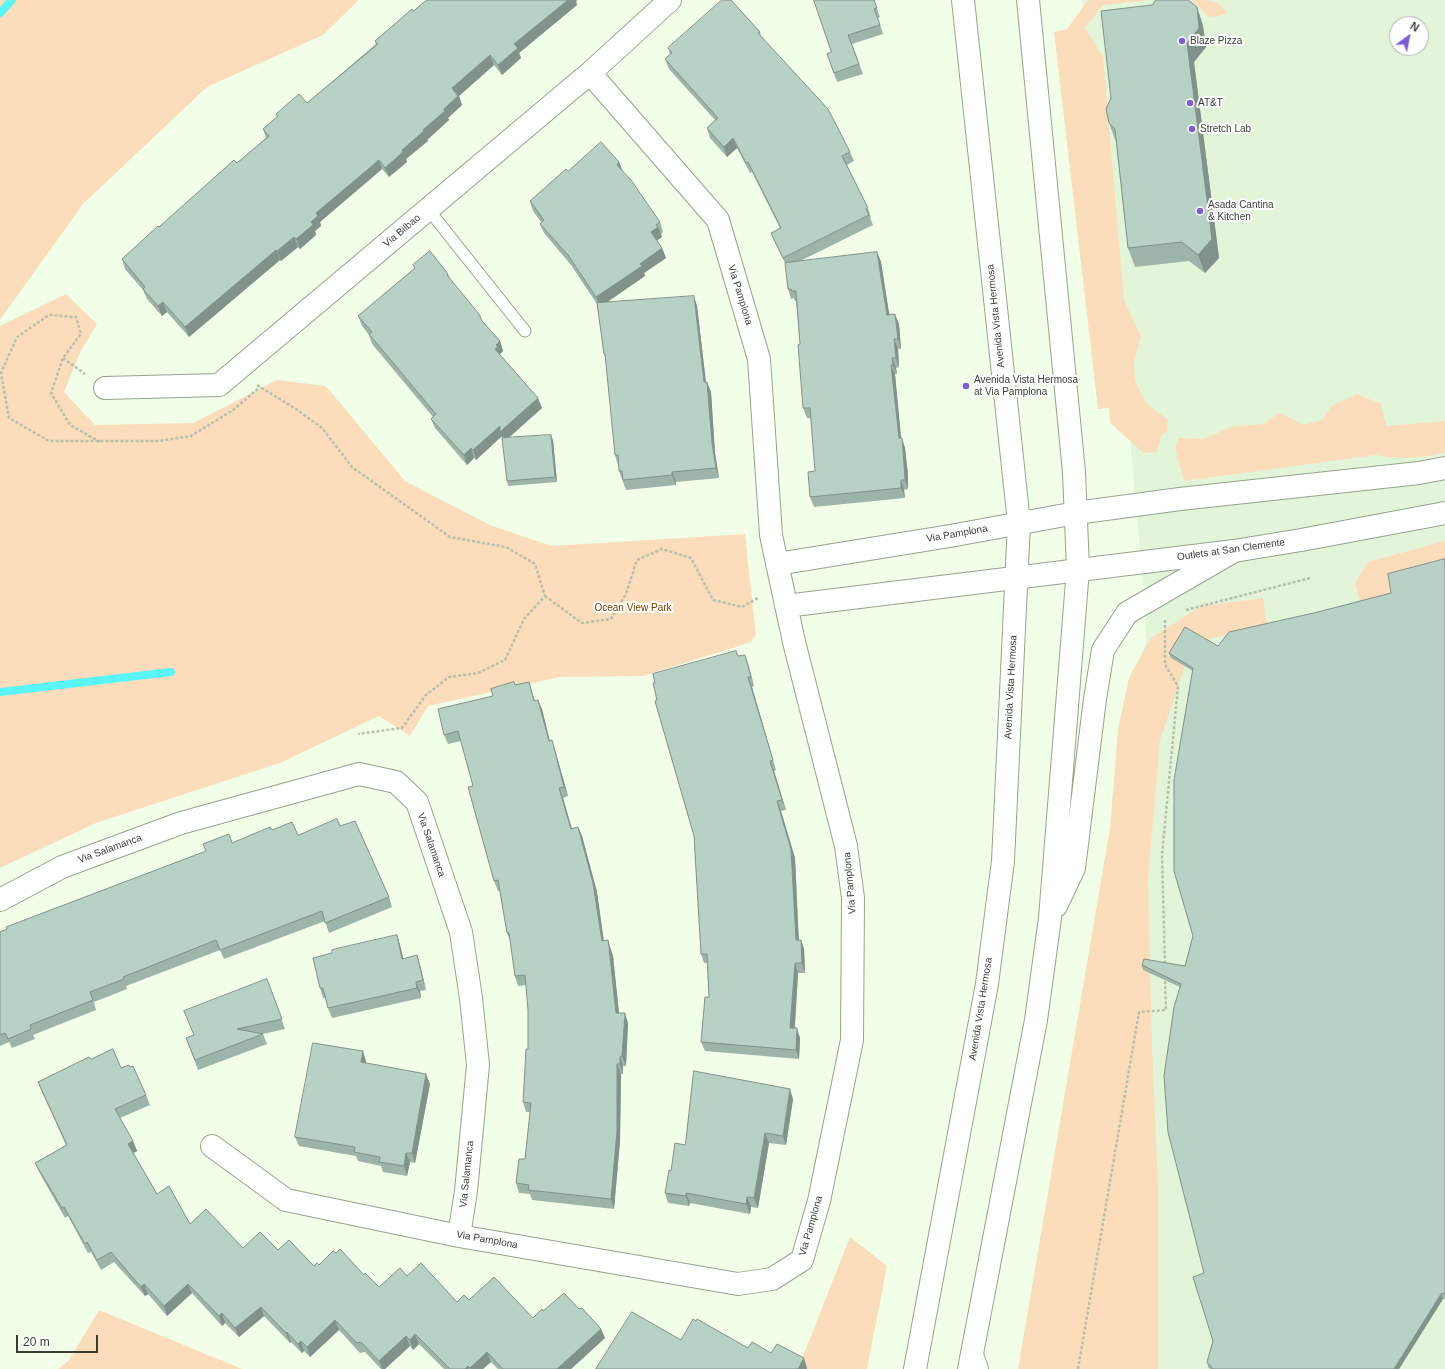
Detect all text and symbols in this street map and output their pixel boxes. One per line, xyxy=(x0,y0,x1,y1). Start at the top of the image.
north arrow xyxy=(1389,16,1429,56)
text: N xyxy=(1408,19,1421,34)
place label: Blaze Pizza xyxy=(1190,35,1242,47)
marker: Blaze Pizza xyxy=(1177,36,1187,46)
place label: AT&T xyxy=(1198,97,1223,109)
marker: AT&T xyxy=(1185,98,1195,108)
place label: Stretch Lab xyxy=(1200,123,1251,135)
marker: Stretch Lab xyxy=(1187,124,1197,134)
place label: Asada Cantina & Kitchen xyxy=(1208,199,1274,222)
marker: Asada Cantina & Kitchen xyxy=(1195,206,1205,216)
street label: Via Bilbao xyxy=(381,212,423,250)
street label: Via Pamplona xyxy=(725,264,755,326)
street label: Avenida Vista Hermosa xyxy=(985,264,1007,368)
place label: Avenida Vista Hermosa at Via Pamplona xyxy=(974,374,1078,398)
marker: Avenida Vista Hermosa at Via Pamplona xyxy=(961,381,971,391)
street label: Via Pamplona xyxy=(925,523,989,545)
street label: Outlets at San Clemente xyxy=(1176,536,1286,564)
park label: Ocean View Park xyxy=(594,602,672,614)
street label: Avenida Vista Hermosa xyxy=(1002,635,1020,739)
street label: Via Salamanca xyxy=(414,811,448,879)
street label: Via Salamanca xyxy=(76,832,144,866)
street label: Via Pamplona xyxy=(841,852,859,914)
street label: Avenida Vista Hermosa xyxy=(967,957,995,1061)
street label: Via Salamanca xyxy=(458,1140,476,1208)
street label: Via Pamplona xyxy=(797,1195,825,1257)
street label: Via Pamplona xyxy=(455,1229,519,1251)
scale bar xyxy=(18,1327,100,1353)
text: 20 m xyxy=(23,1335,50,1349)

